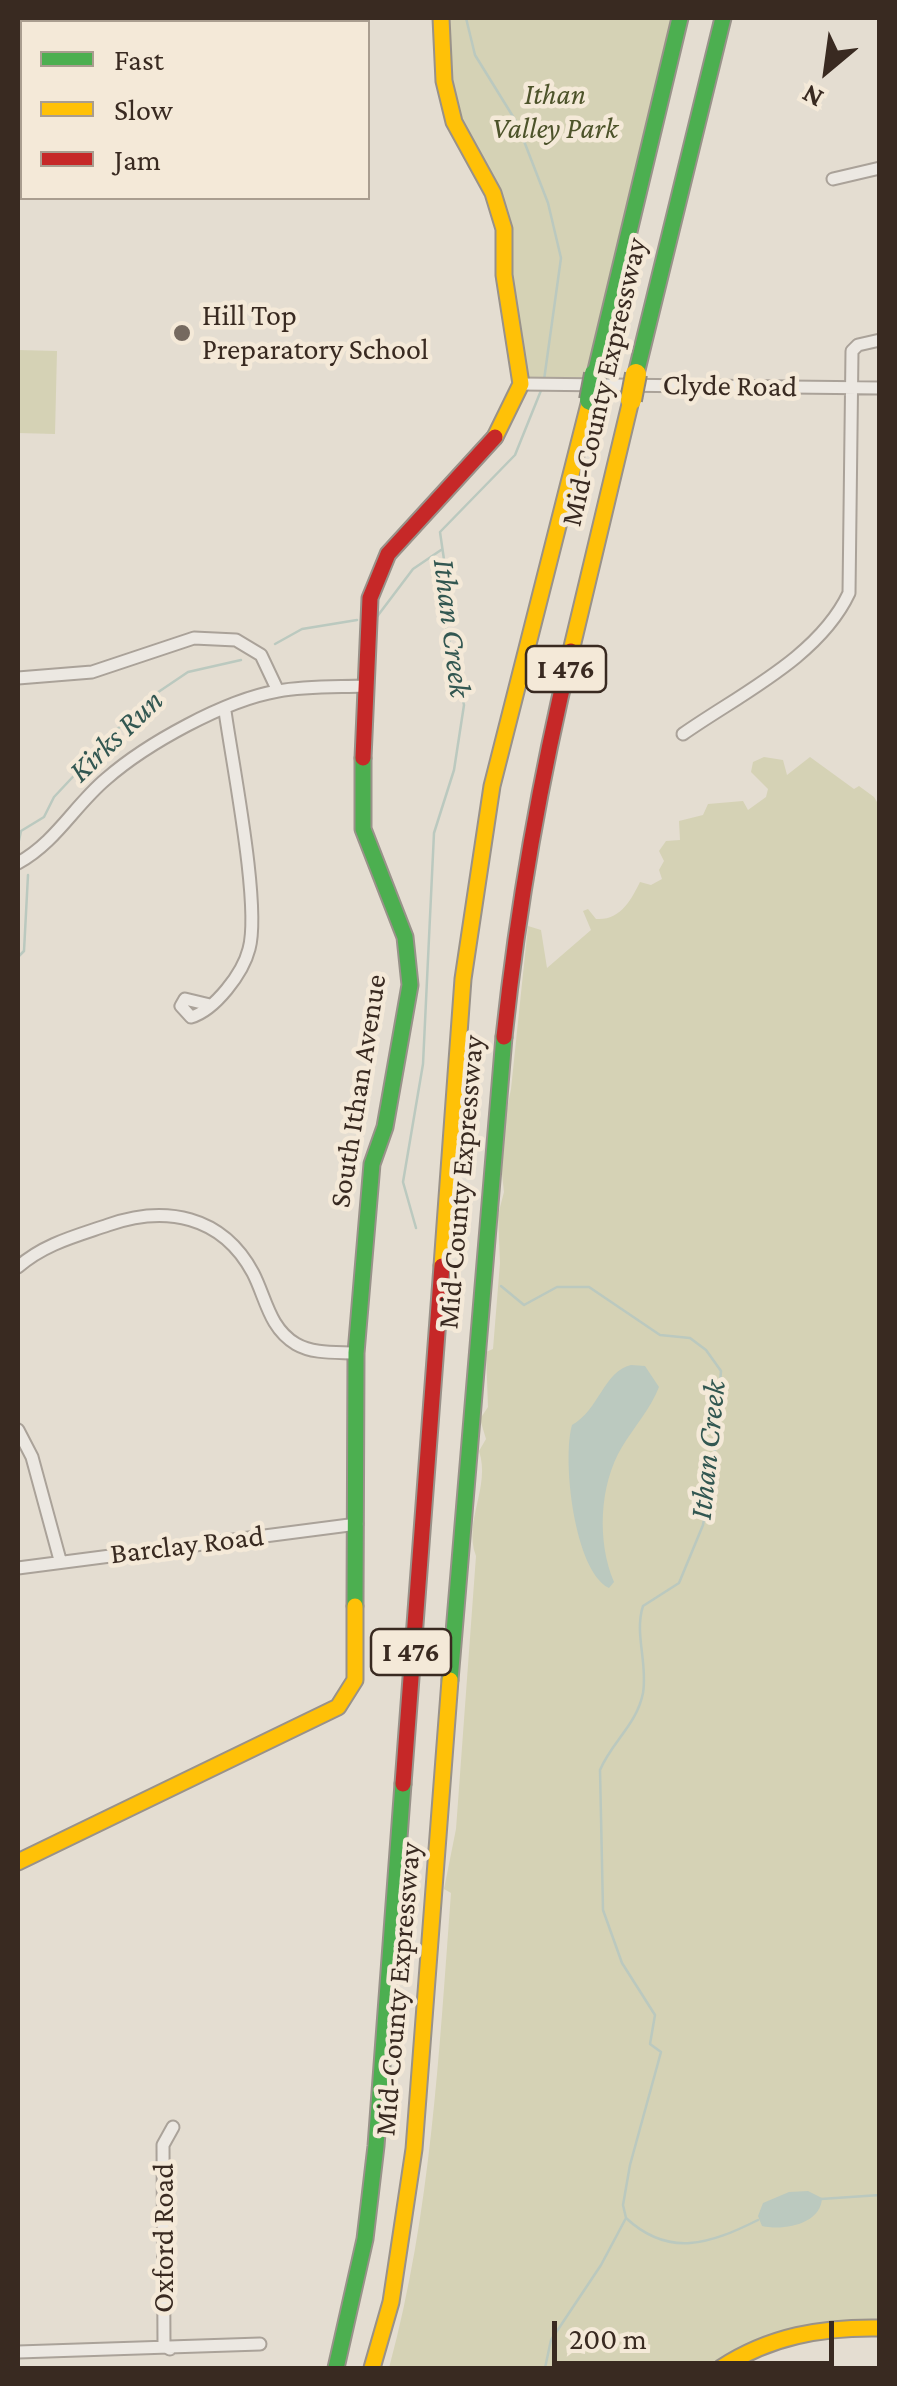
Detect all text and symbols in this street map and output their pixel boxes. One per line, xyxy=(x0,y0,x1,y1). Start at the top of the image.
legend xyxy=(20,20,370,200)
north arrow xyxy=(777,20,877,120)
text: Fast xyxy=(114,43,164,76)
park label: Ithan Valley Park xyxy=(492,77,618,148)
text: N xyxy=(796,78,828,115)
text: Slow xyxy=(114,93,173,126)
text: Jam xyxy=(114,143,161,176)
street label: Mid-County Expressway xyxy=(553,234,655,530)
place label: Hill Top Preparatory School xyxy=(202,298,429,368)
marker: Hill Top Preparatory School xyxy=(171,322,193,344)
street label: Clyde Road xyxy=(662,367,798,405)
water label: Ithan Creek xyxy=(424,556,480,700)
road number: I 476 xyxy=(526,646,606,692)
water label: Kirks Run xyxy=(61,682,171,790)
street label: South Ithan Avenue xyxy=(322,972,394,1210)
street label: Mid-County Expressway xyxy=(430,1034,492,1330)
water label: Ithan Creek xyxy=(682,1379,734,1521)
street label: Barclay Road xyxy=(108,1518,266,1572)
road number: I 476 xyxy=(371,1629,451,1675)
street label: Mid-County Expressway xyxy=(367,1841,429,2137)
street label: Oxford Road xyxy=(146,2163,182,2313)
scale bar xyxy=(557,2301,840,2363)
text: 200 m xyxy=(569,2322,647,2355)

